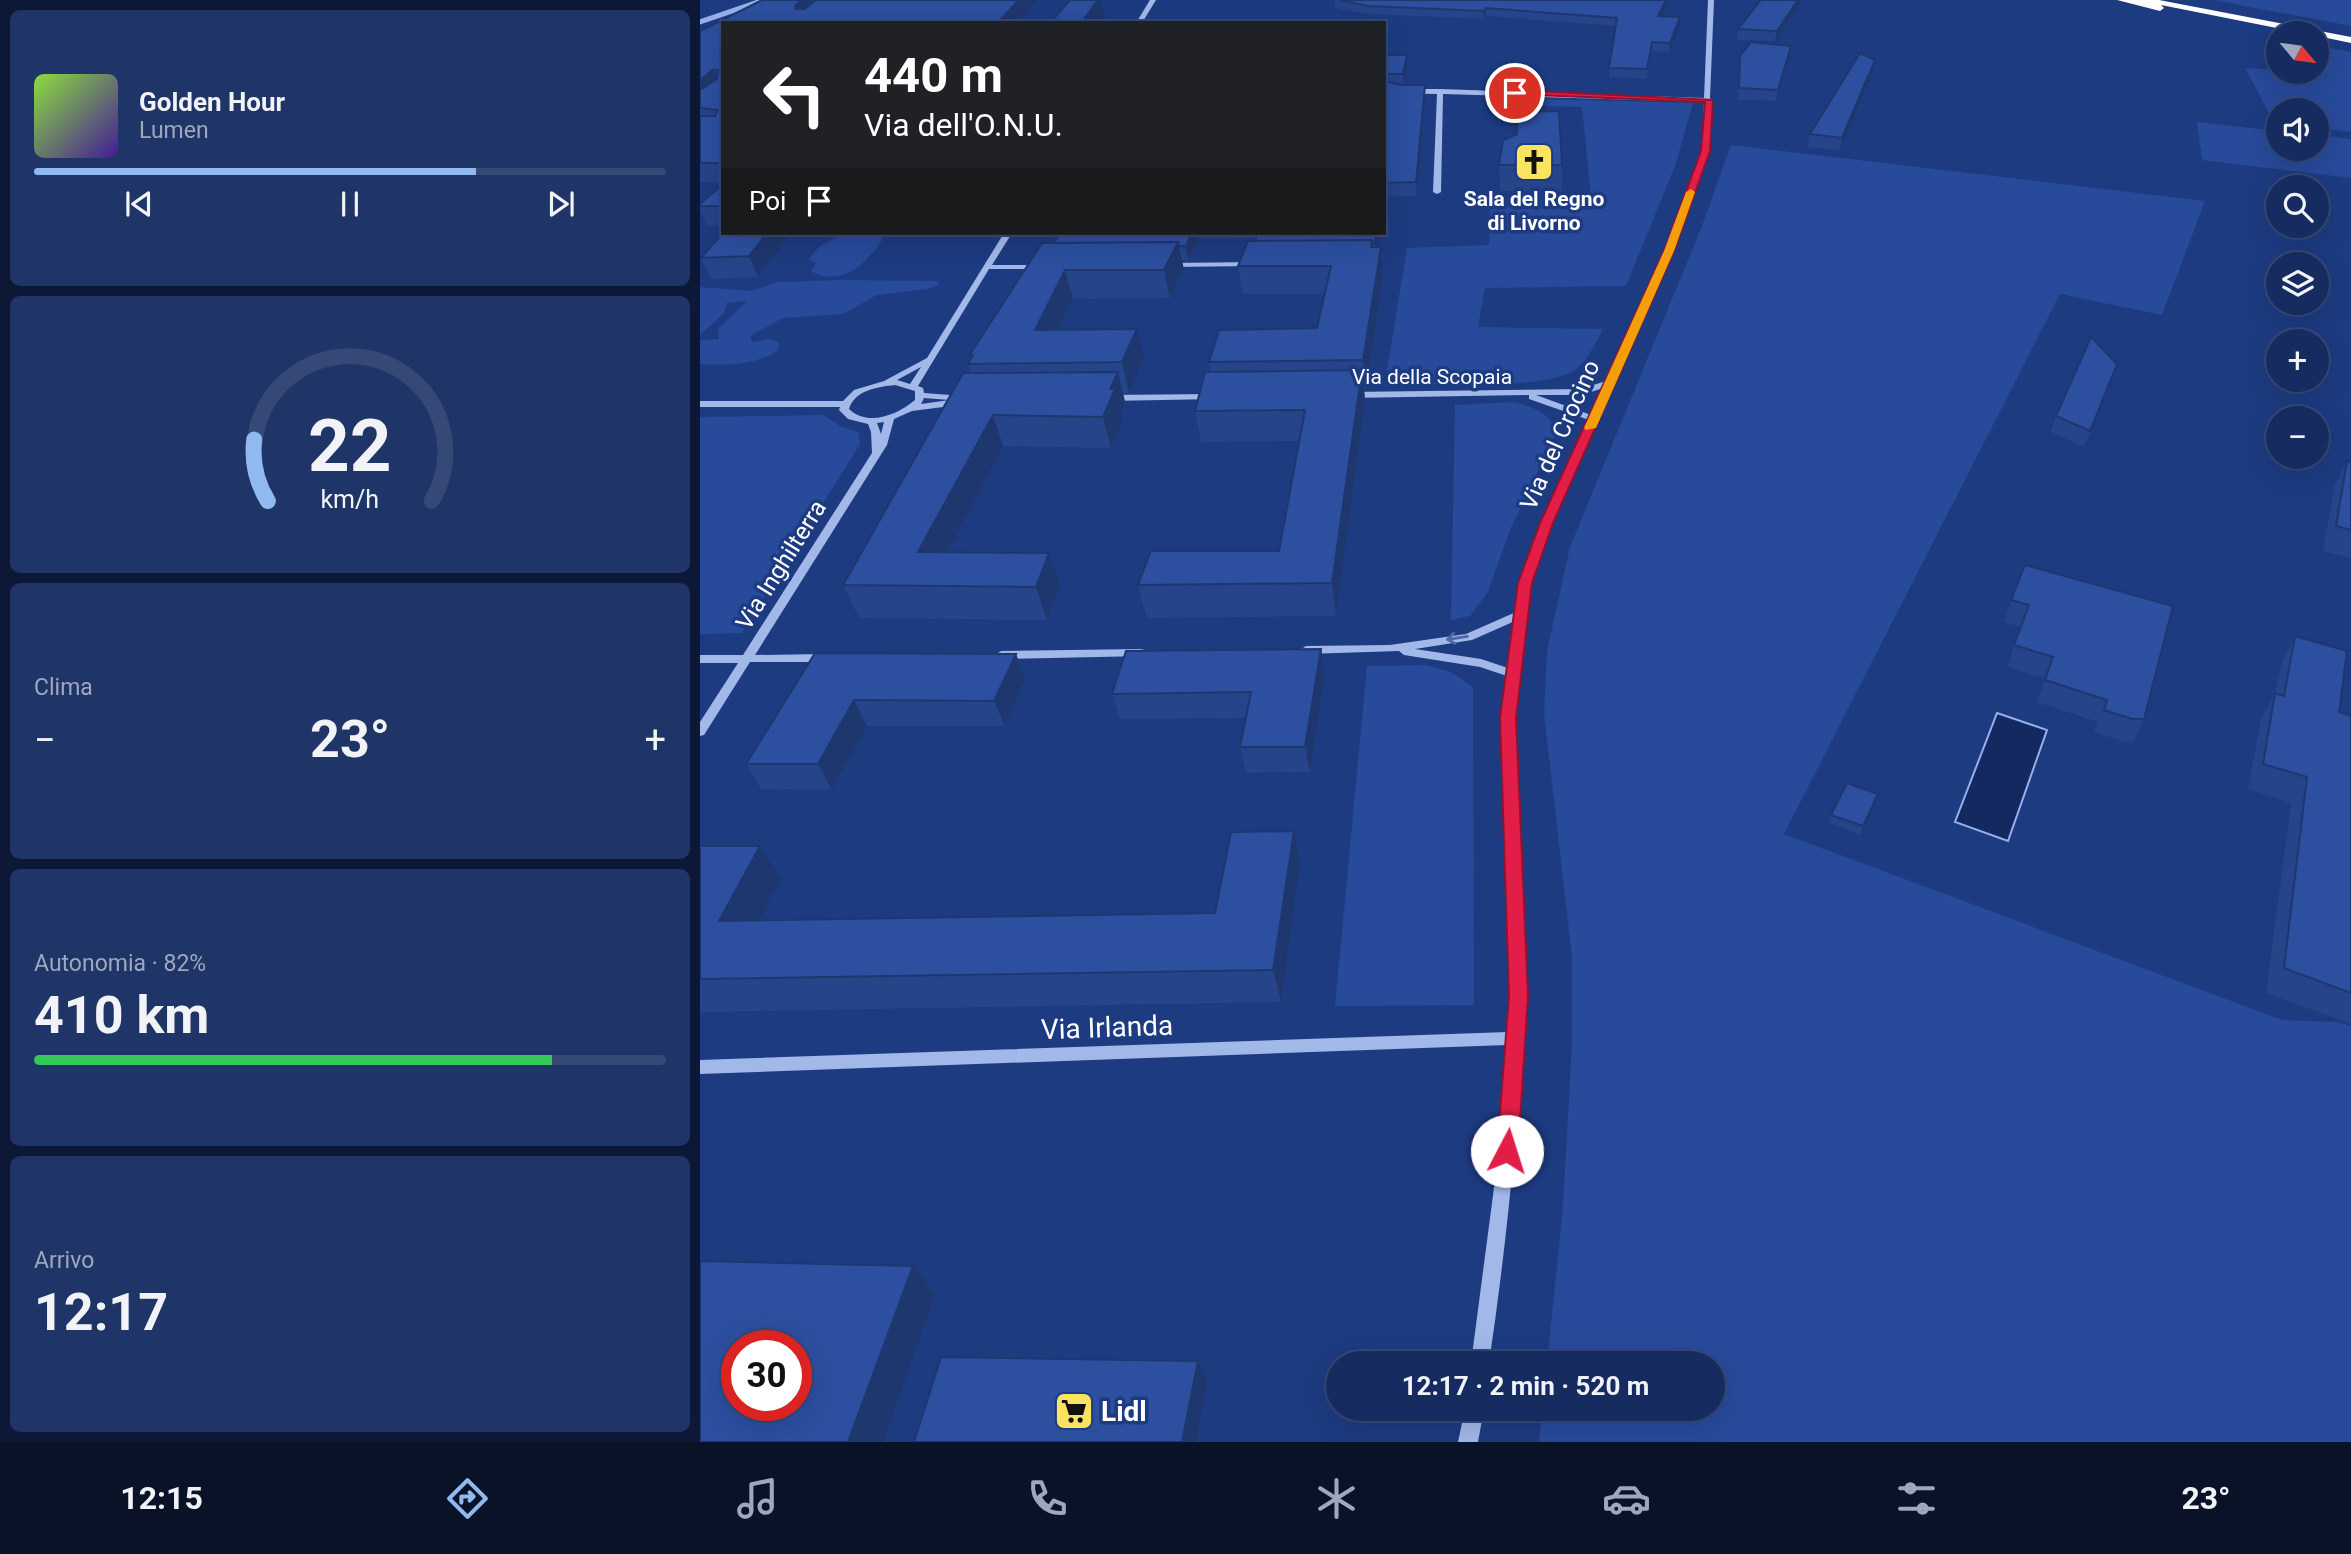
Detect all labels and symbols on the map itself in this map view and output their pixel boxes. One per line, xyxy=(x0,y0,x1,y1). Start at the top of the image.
north arrow xyxy=(2266,21,2329,84)
pin xyxy=(1485,63,1545,123)
church icon: Sala del Regno di Livorno xyxy=(1513,141,1555,183)
place label: Sala del Regno di Livorno xyxy=(1464,187,1604,235)
street label: Via del Crocino xyxy=(1515,356,1605,514)
street label: Via della Scopaia xyxy=(1352,365,1512,389)
street label: Via Inghilterra xyxy=(730,495,832,635)
one-way arrow xyxy=(1446,632,1469,645)
street label: Via Irlanda xyxy=(1040,1009,1174,1046)
position arrow xyxy=(1470,1114,1544,1188)
speed limit sign: 30 xyxy=(721,1330,812,1421)
supermarket icon: Lidl xyxy=(1053,1390,1095,1432)
place label: Lidl xyxy=(1101,1395,1147,1428)

